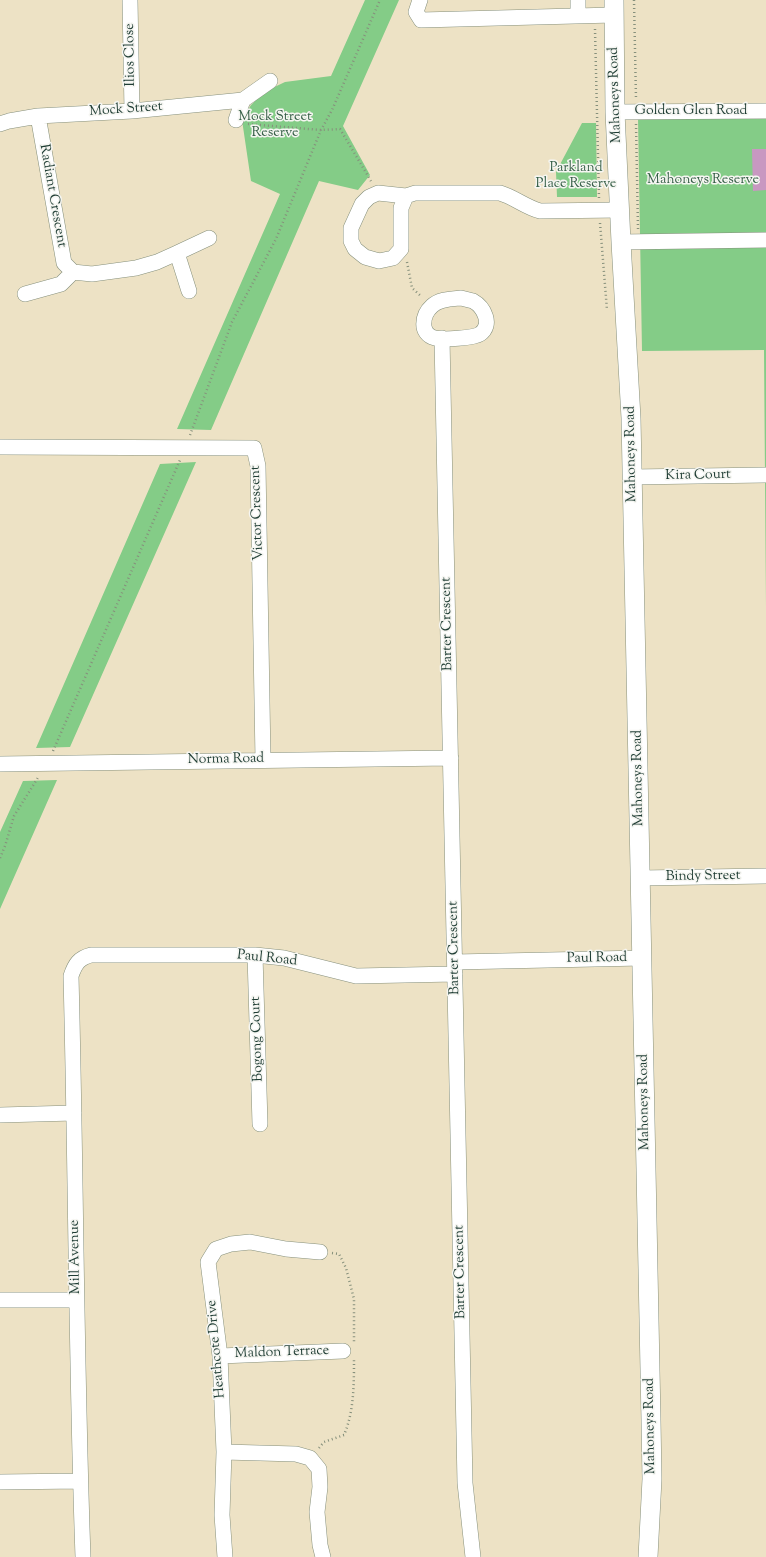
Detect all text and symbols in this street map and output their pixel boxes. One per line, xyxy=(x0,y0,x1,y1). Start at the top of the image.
street label: Ilios Close xyxy=(122,23,140,87)
street label: Mahoneys Road xyxy=(606,47,626,143)
street label: Mock Street xyxy=(89,99,163,121)
street label: Golden Glen Road xyxy=(635,104,747,120)
park label: Mock Street Reserve xyxy=(238,110,312,142)
street label: Radiant Crescent xyxy=(35,143,69,249)
park label: Parkland Place Reserve xyxy=(536,161,616,194)
park label: Mahoneys Reserve xyxy=(647,173,759,189)
street label: Mahoneys Road xyxy=(623,406,641,502)
street label: Victor Crescent xyxy=(248,465,268,561)
street label: Kira Court xyxy=(665,467,731,485)
street label: Barter Crescent xyxy=(439,577,457,671)
street label: Mahoneys Road xyxy=(630,730,648,826)
street label: Norma Road xyxy=(188,751,264,769)
street label: Bindy Street xyxy=(665,868,741,886)
street label: Barter Crescent xyxy=(446,901,464,995)
street label: Paul Road xyxy=(236,947,298,971)
street label: Paul Road xyxy=(567,950,627,968)
street label: Bogong Court xyxy=(248,996,268,1082)
street label: Mahoneys Road xyxy=(636,1054,654,1150)
street label: Mill Avenue xyxy=(67,1220,85,1294)
street label: Barter Crescent xyxy=(452,1225,470,1319)
street label: Heathcote Drive xyxy=(204,1299,230,1399)
street label: Maldon Terrace xyxy=(234,1343,330,1363)
street label: Mahoneys Road xyxy=(642,1378,660,1474)

